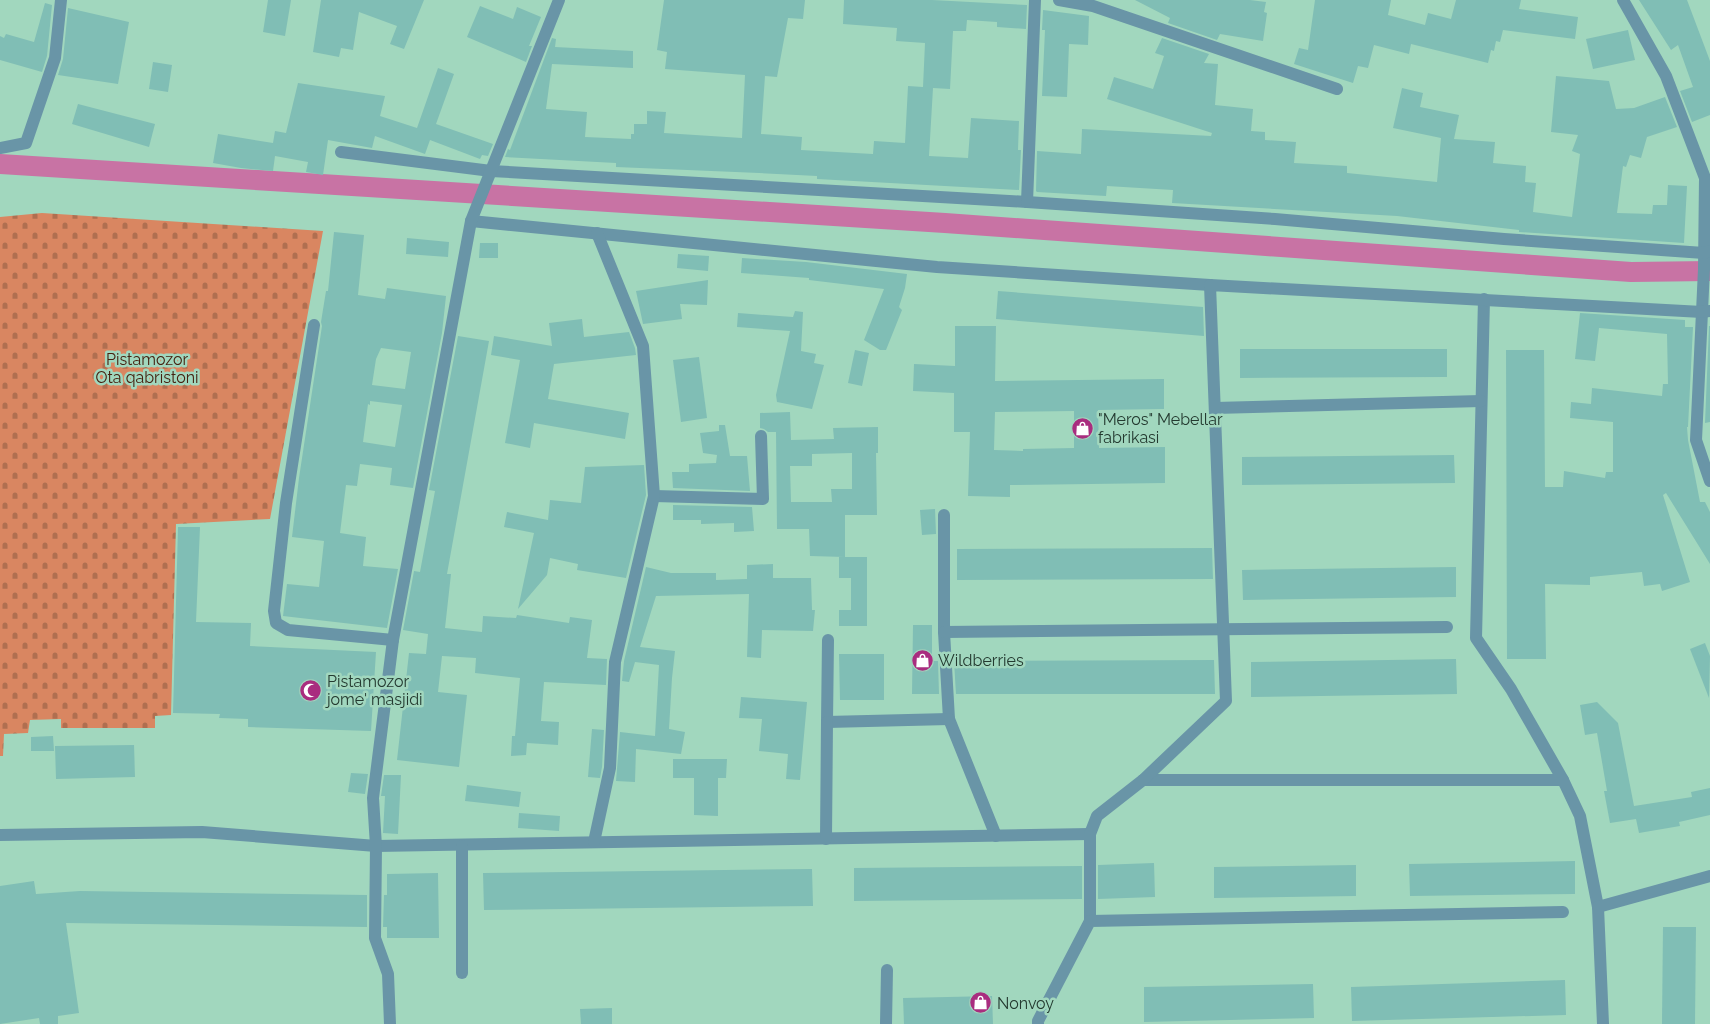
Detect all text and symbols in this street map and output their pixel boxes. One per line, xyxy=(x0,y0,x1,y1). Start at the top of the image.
park label: Pistamozor Ota qabristoni xyxy=(95,350,199,387)
place label: "Meros" Mebellar fabrikasi xyxy=(1098,410,1223,447)
shop icon: "Meros" Mebellar fabrikasi xyxy=(1070,416,1094,440)
shop icon: Wildberries xyxy=(910,648,934,672)
place label: Wildberries xyxy=(938,651,1024,670)
place label: Pistamozor jome' masjidi xyxy=(325,672,423,709)
mosque icon: Pistamozor jome' masjidi xyxy=(299,678,323,702)
shop icon: Nonvoy xyxy=(969,991,993,1015)
place label: Nonvoy xyxy=(997,994,1054,1013)

